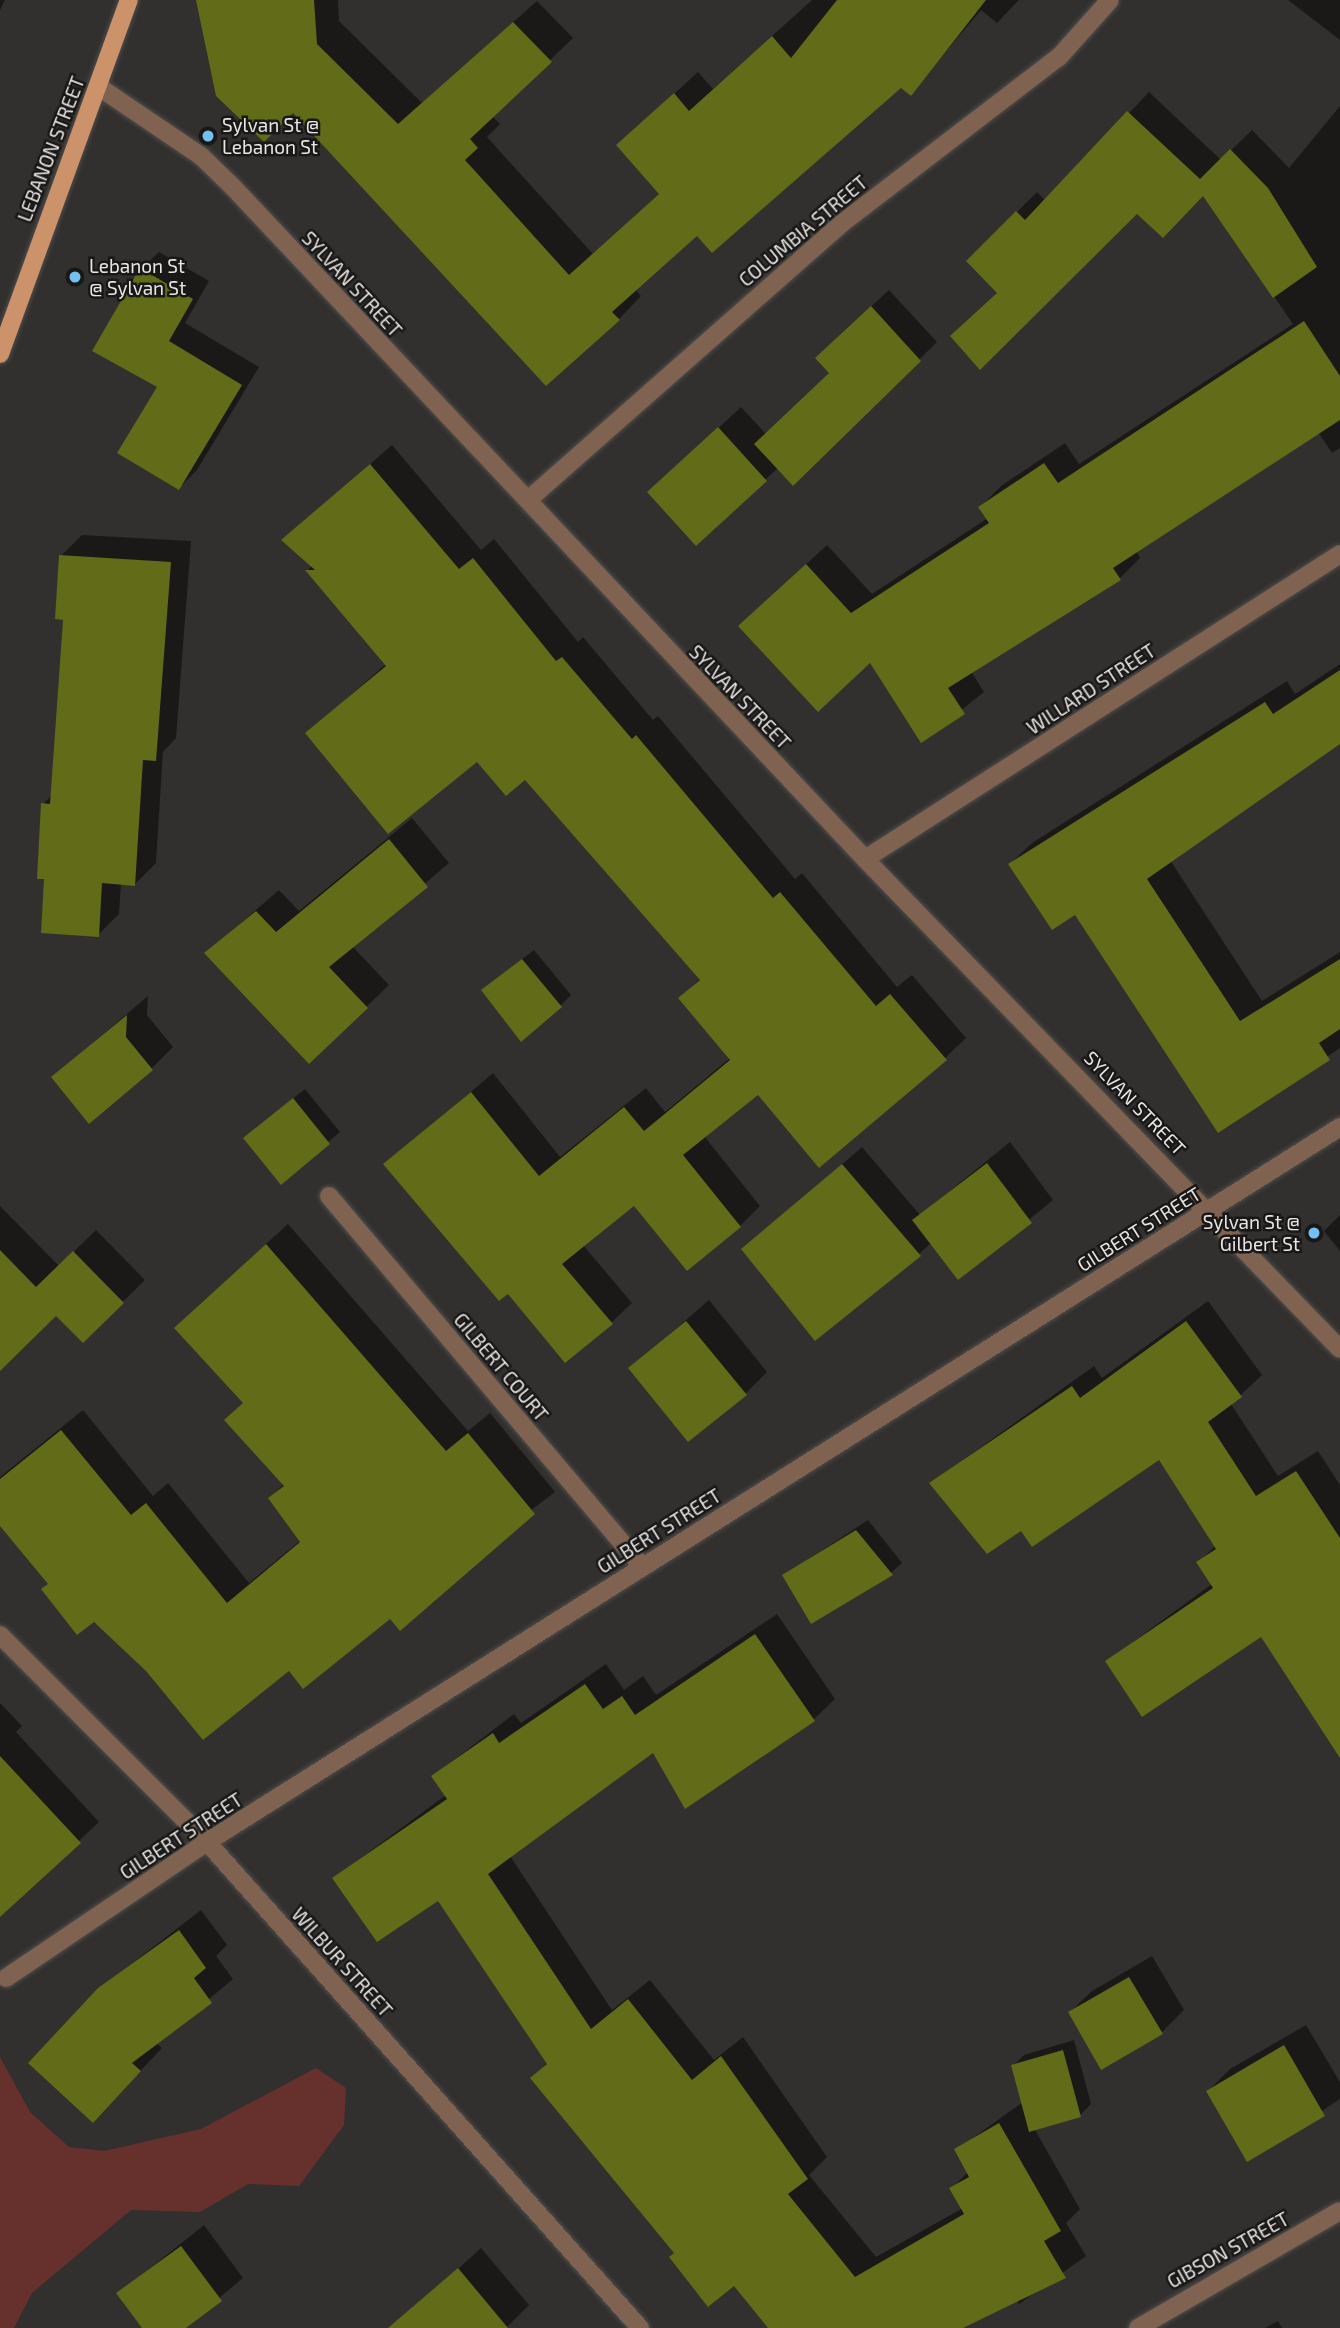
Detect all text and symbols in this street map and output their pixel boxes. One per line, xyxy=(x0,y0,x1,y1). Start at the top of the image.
street label: LEBANON STREET xyxy=(13,73,89,225)
place label: Sylvan St @ Lebanon St xyxy=(222,114,319,158)
marker: Sylvan St @ Lebanon St xyxy=(200,128,216,144)
street label: COLUMBIA STREET xyxy=(734,171,872,291)
street label: SYLVAN STREET xyxy=(297,227,407,341)
place label: Lebanon St @ Sylvan St xyxy=(89,255,186,299)
marker: Lebanon St @ Sylvan St xyxy=(67,269,83,285)
street label: WILLARD STREET xyxy=(1022,639,1160,739)
street label: SYLVAN STREET xyxy=(685,640,795,754)
street label: SYLVAN STREET xyxy=(1080,1046,1190,1160)
street label: GILBERT STREET xyxy=(1073,1182,1205,1276)
place label: Sylvan St @ Gilbert St xyxy=(1203,1211,1300,1255)
marker: Sylvan St @ Gilbert St xyxy=(1306,1225,1322,1241)
street label: GILBERT COURT xyxy=(449,1308,553,1426)
street label: GILBERT STREET xyxy=(593,1484,725,1578)
street label: GILBERT STREET xyxy=(115,1788,247,1884)
street label: WILBUR STREET xyxy=(287,1903,397,2021)
street label: GIBSON STREET xyxy=(1163,2207,1293,2293)

